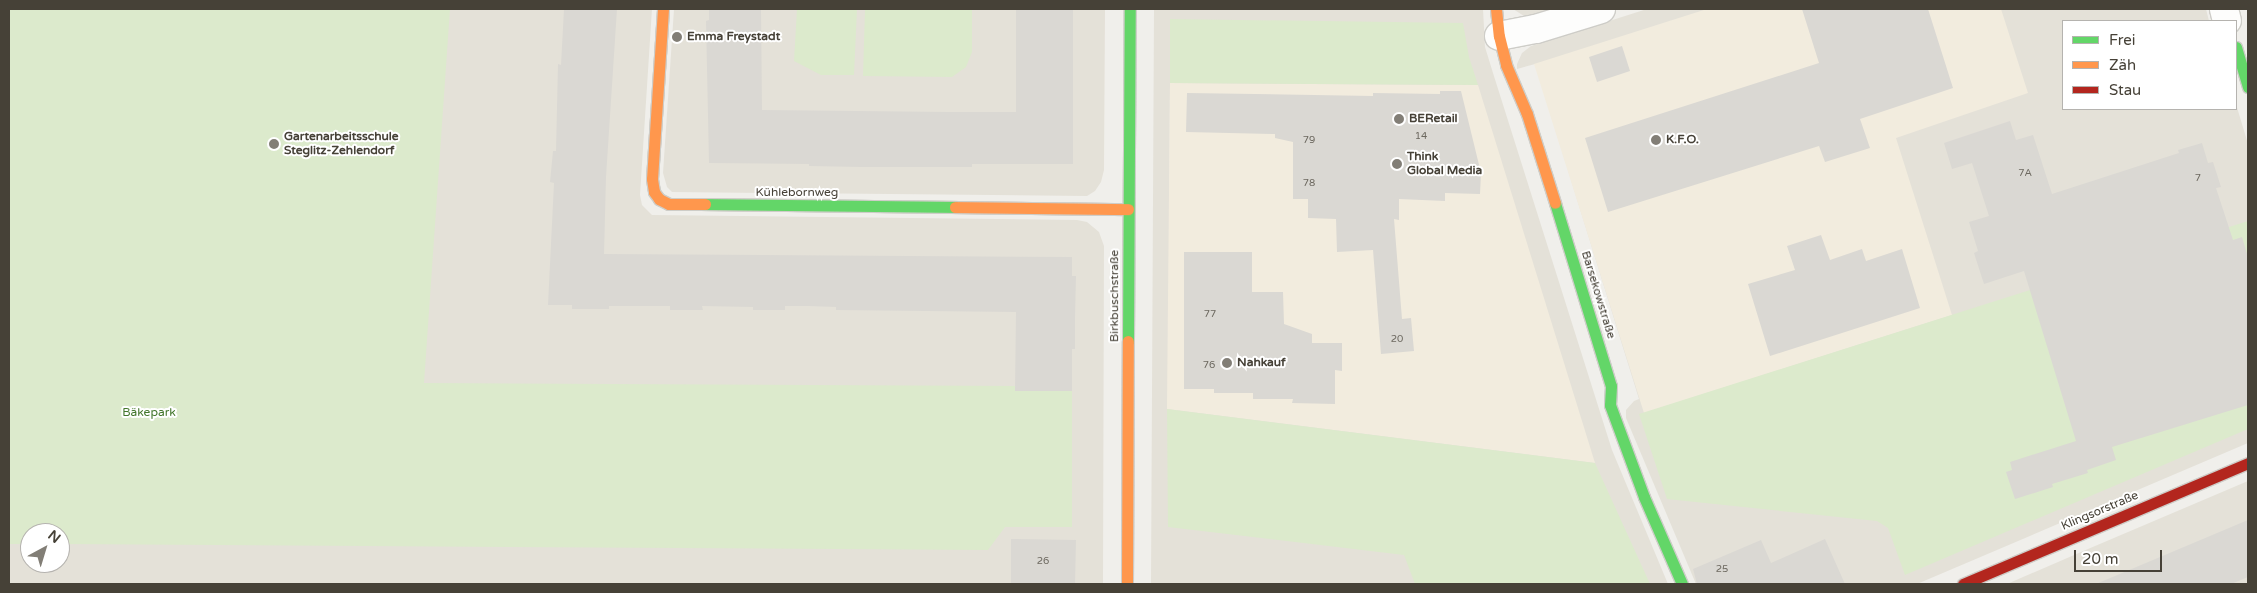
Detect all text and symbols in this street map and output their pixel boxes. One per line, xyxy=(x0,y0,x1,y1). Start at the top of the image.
legend xyxy=(2062,20,2237,110)
place label: Emma Freystadt xyxy=(687,30,780,44)
marker: Emma Freystadt xyxy=(671,31,683,43)
text: Frei xyxy=(2109,31,2135,49)
text: Zäh xyxy=(2109,56,2136,74)
text: Stau xyxy=(2109,81,2141,99)
place label: BERetail xyxy=(1409,112,1458,126)
marker: BERetail xyxy=(1393,113,1405,125)
place label: Gartenarbeitsschule Steglitz-Zehlendorf xyxy=(284,130,399,158)
house number: 14 xyxy=(1415,131,1427,143)
place label: K.F.O. xyxy=(1666,133,1699,147)
marker: K.F.O. xyxy=(1650,134,1662,146)
house number: 79 xyxy=(1303,135,1315,147)
marker: Gartenarbeitsschule Steglitz-Zehlendorf xyxy=(268,138,280,150)
place label: Think Global Media xyxy=(1407,150,1482,178)
marker: Think Global Media xyxy=(1391,158,1403,170)
house number: 7A xyxy=(2018,168,2032,180)
house number: 7 xyxy=(2195,173,2201,185)
house number: 78 xyxy=(1303,178,1315,190)
street label: Kühlebornweg xyxy=(756,186,838,200)
street label: Barsekowstraße xyxy=(1578,249,1618,341)
street label: Birkbuschstraße xyxy=(1108,250,1122,342)
house number: 77 xyxy=(1204,309,1216,321)
house number: 20 xyxy=(1391,334,1403,346)
place label: Nahkauf xyxy=(1237,356,1286,370)
marker: Nahkauf xyxy=(1221,357,1233,369)
house number: 76 xyxy=(1203,360,1215,372)
park label: Bäkepark xyxy=(122,406,176,420)
street label: Klingsorstraße xyxy=(2059,488,2141,534)
north arrow xyxy=(20,523,70,573)
text: N xyxy=(44,527,64,547)
scale bar xyxy=(2077,540,2164,572)
text: 20 m xyxy=(2082,550,2119,568)
house number: 26 xyxy=(1037,556,1049,568)
house number: 25 xyxy=(1716,564,1728,576)

